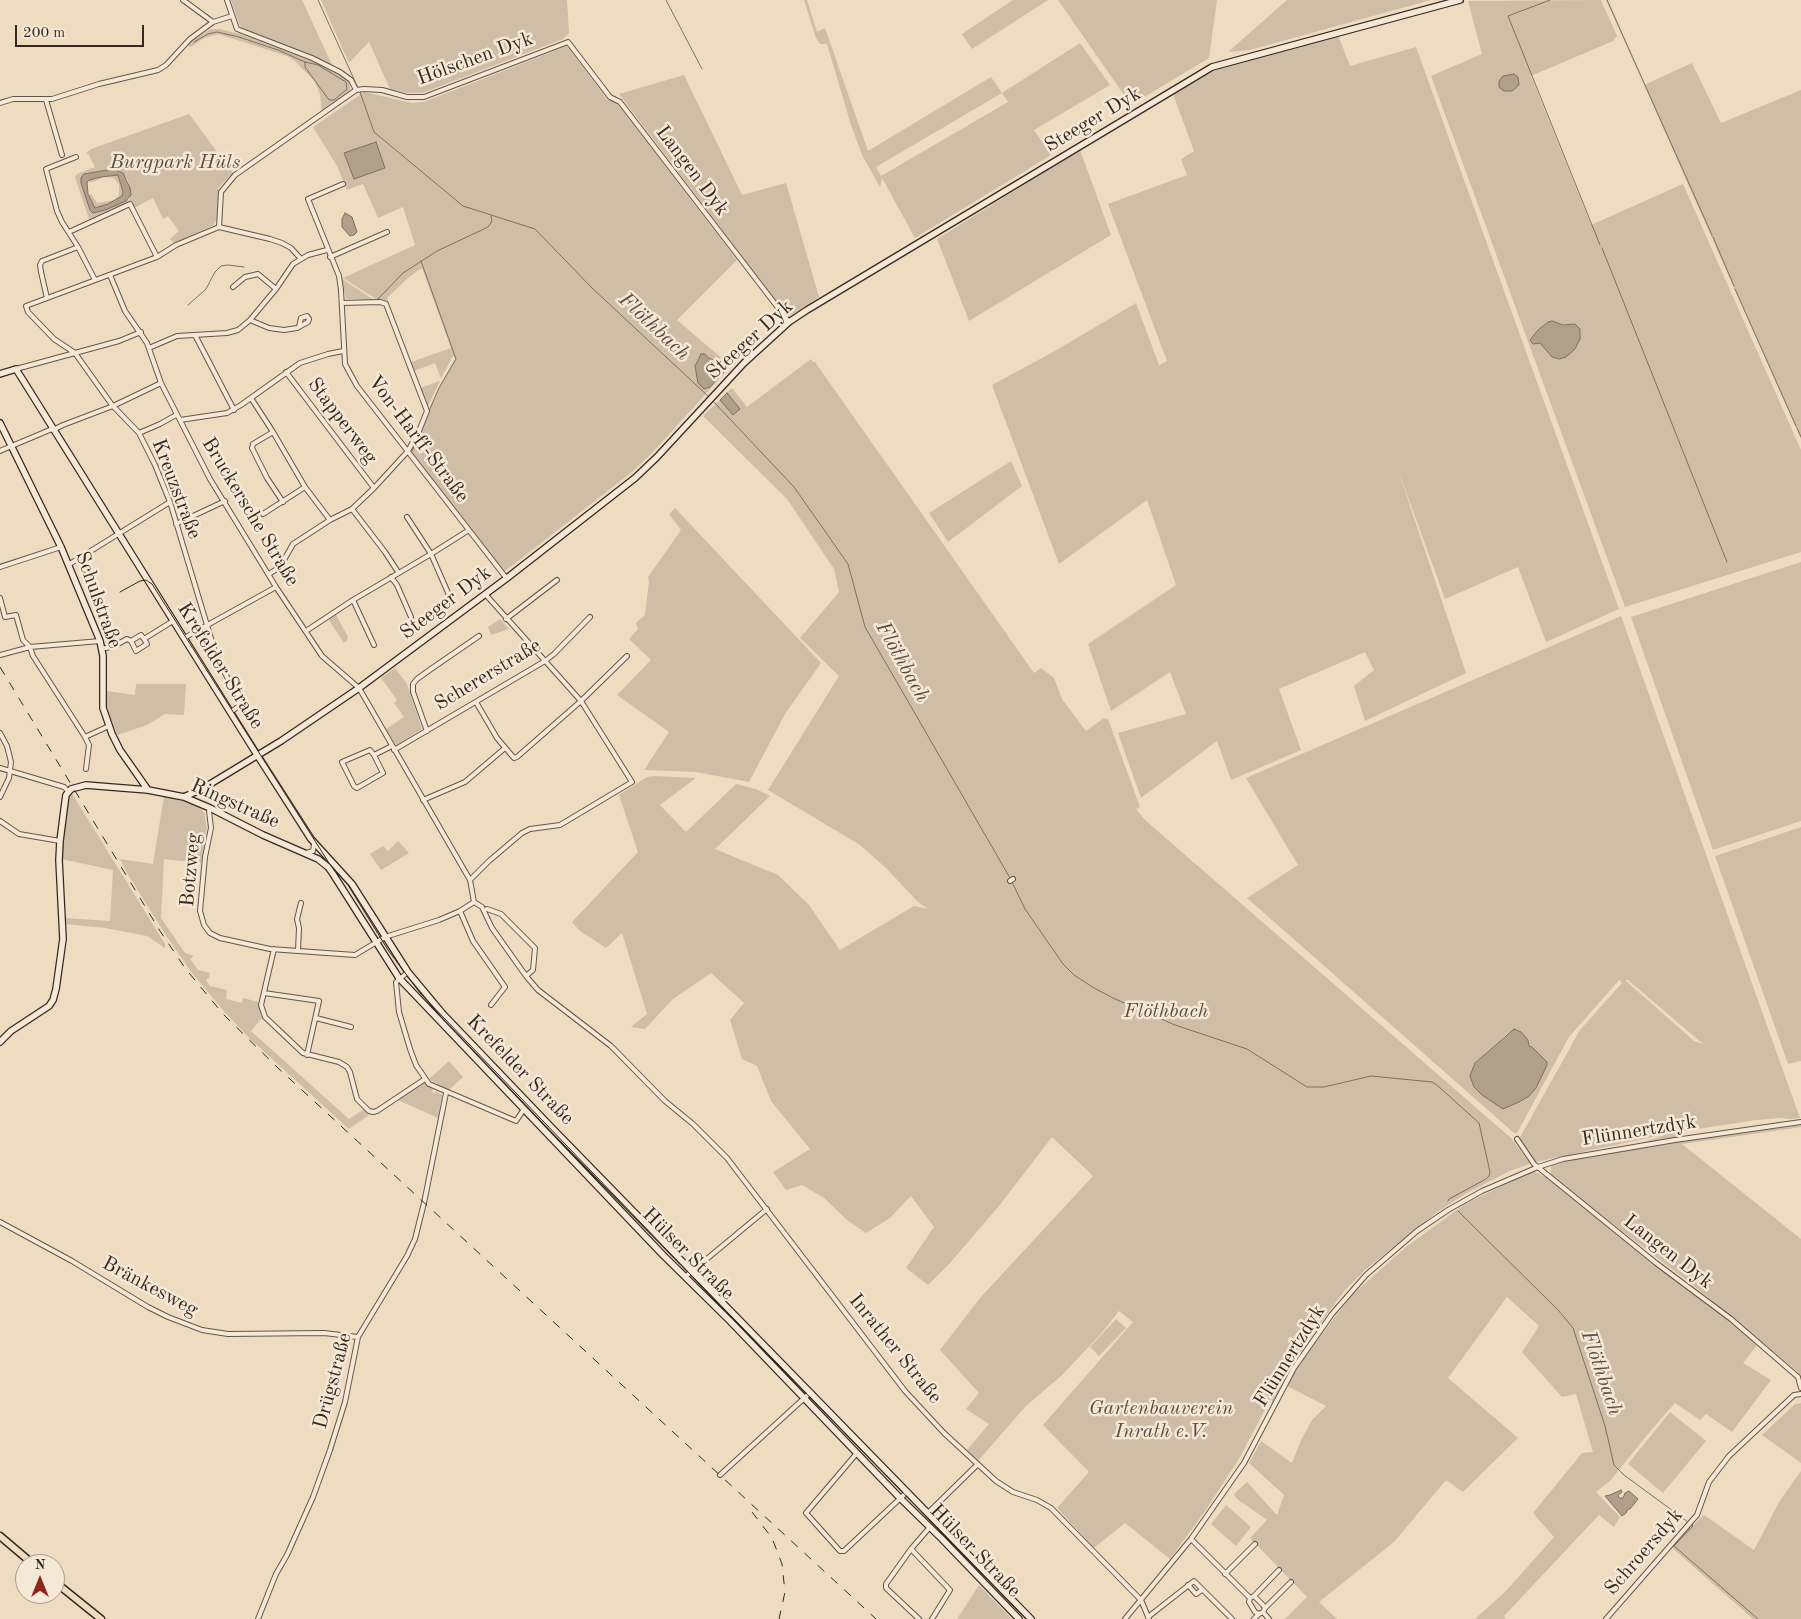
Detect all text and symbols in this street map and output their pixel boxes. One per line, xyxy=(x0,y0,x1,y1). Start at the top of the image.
scale bar xyxy=(18,15,146,47)
text: 200 m xyxy=(23,26,65,41)
street label: Hölschen Dyk xyxy=(414,27,536,91)
street label: Steeger Dyk xyxy=(1040,82,1146,158)
street label: Langen Dyk xyxy=(650,121,734,221)
park label: Burgpark Hüls xyxy=(110,151,240,175)
water label: Flöthbach xyxy=(613,288,695,366)
street label: Steeger Dyk xyxy=(702,295,798,385)
street label: Von-Harff-Straße xyxy=(362,371,474,507)
street label: Stapperweg xyxy=(302,373,382,469)
street label: Bruckersche Straße xyxy=(196,433,304,591)
street label: Kreuzstraße xyxy=(146,435,206,543)
street label: Schulstraße xyxy=(69,548,127,652)
street label: Steeger Dyk xyxy=(396,561,496,645)
street label: Krefelder Straße xyxy=(172,598,268,734)
water label: Flöthbach xyxy=(870,617,934,707)
street label: Schererstraße xyxy=(430,634,546,716)
street label: Ringstraße xyxy=(187,774,283,834)
street label: Botzweg xyxy=(176,832,206,908)
park label: Flöthbach xyxy=(1124,1000,1208,1024)
street label: Krefelder Straße xyxy=(461,1010,579,1130)
street label: Flünnertzdyk xyxy=(1580,1110,1698,1152)
street label: Hülser Straße xyxy=(637,1203,739,1305)
street label: Langen Dyk xyxy=(1618,1210,1718,1294)
street label: Bränkesweg xyxy=(98,1252,202,1322)
street label: Inrather Straße xyxy=(843,1289,947,1409)
street label: Flünnertzdyk xyxy=(1249,1301,1331,1411)
water label: Flöthbach xyxy=(1575,1327,1627,1419)
street label: Drügstraße xyxy=(309,1330,357,1432)
park label: Gartenbauverein Inrath e.V. xyxy=(1089,1397,1233,1444)
street label: Hülser Straße xyxy=(924,1499,1026,1603)
street label: Schroersdyk xyxy=(1600,1504,1688,1600)
north arrow xyxy=(15,1554,65,1604)
text: N xyxy=(35,1558,45,1572)

